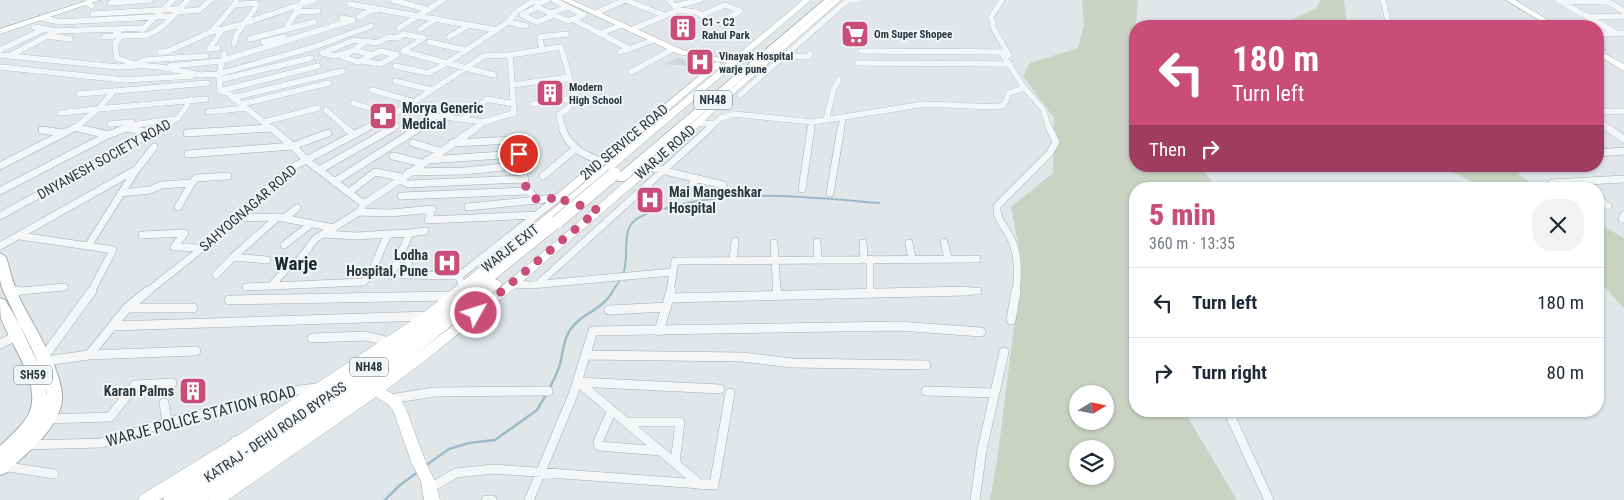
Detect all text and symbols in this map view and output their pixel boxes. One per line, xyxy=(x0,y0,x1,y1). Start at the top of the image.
building icon: C1 - C2 Rahul Park xyxy=(668,13,698,43)
place label: C1 - C2 Rahul Park xyxy=(702,16,750,42)
supermarket icon: Om Super Shopee xyxy=(840,19,870,49)
place label: Om Super Shopee xyxy=(874,28,952,41)
text: 180 m xyxy=(1232,39,1319,80)
icon: left xyxy=(1149,40,1214,105)
hospital icon: Vinayak Hospital warje pune xyxy=(685,47,715,77)
place label: Vinayak Hospital warje pune xyxy=(719,50,793,76)
building icon: Modern High School xyxy=(535,78,565,108)
place label: Modern High School xyxy=(569,81,622,107)
text: Turn left xyxy=(1232,81,1304,106)
road number: NH48 xyxy=(694,90,732,110)
place label: Morya Generic Medical xyxy=(402,100,484,132)
pharmacy icon: Morya Generic Medical xyxy=(368,101,398,131)
street label: 2ND SERVICE ROAD xyxy=(577,101,671,183)
street label: DNYANESH SOCIETY ROAD xyxy=(35,116,173,202)
street label: WARJE ROAD xyxy=(632,121,698,183)
pin xyxy=(498,133,540,175)
icon: right xyxy=(1196,135,1224,163)
text: Then xyxy=(1149,138,1186,161)
icon: arrive xyxy=(505,140,533,168)
street label: SAHYOGNAGAR ROAD xyxy=(196,162,300,254)
place label: Mai Mangeshkar Hospital xyxy=(669,184,762,216)
hospital icon: Mai Mangeshkar Hospital xyxy=(635,185,665,215)
text: 5 min xyxy=(1149,197,1216,232)
button: close xyxy=(1532,199,1584,251)
street label: WARJE EXIT xyxy=(478,221,542,275)
text: 360 m · 13:35 xyxy=(1149,234,1235,253)
place label: Lodha Hospital, Pune xyxy=(346,247,428,279)
hospital icon: Lodha Hospital, Pune xyxy=(432,248,462,278)
district label: Warje xyxy=(275,252,317,275)
position arrow xyxy=(449,286,501,338)
icon: left xyxy=(1149,289,1177,317)
text: Turn left xyxy=(1192,291,1257,314)
text: 180 m xyxy=(1537,291,1584,314)
road number: NH48 xyxy=(350,358,388,377)
icon: right xyxy=(1149,359,1177,387)
text: Turn right xyxy=(1192,361,1267,384)
text: 80 m xyxy=(1547,361,1584,384)
road number: SH59 xyxy=(14,366,52,384)
building icon: Karan Palms xyxy=(178,376,208,406)
street label: KATRAJ - DEHU ROAD BYPASS xyxy=(201,378,349,486)
street label: WARJE POLICE STATION ROAD xyxy=(104,381,298,451)
place label: Karan Palms xyxy=(104,383,174,399)
north arrow xyxy=(1069,385,1114,430)
map controls xyxy=(1069,385,1114,485)
button: layers xyxy=(1069,440,1114,485)

